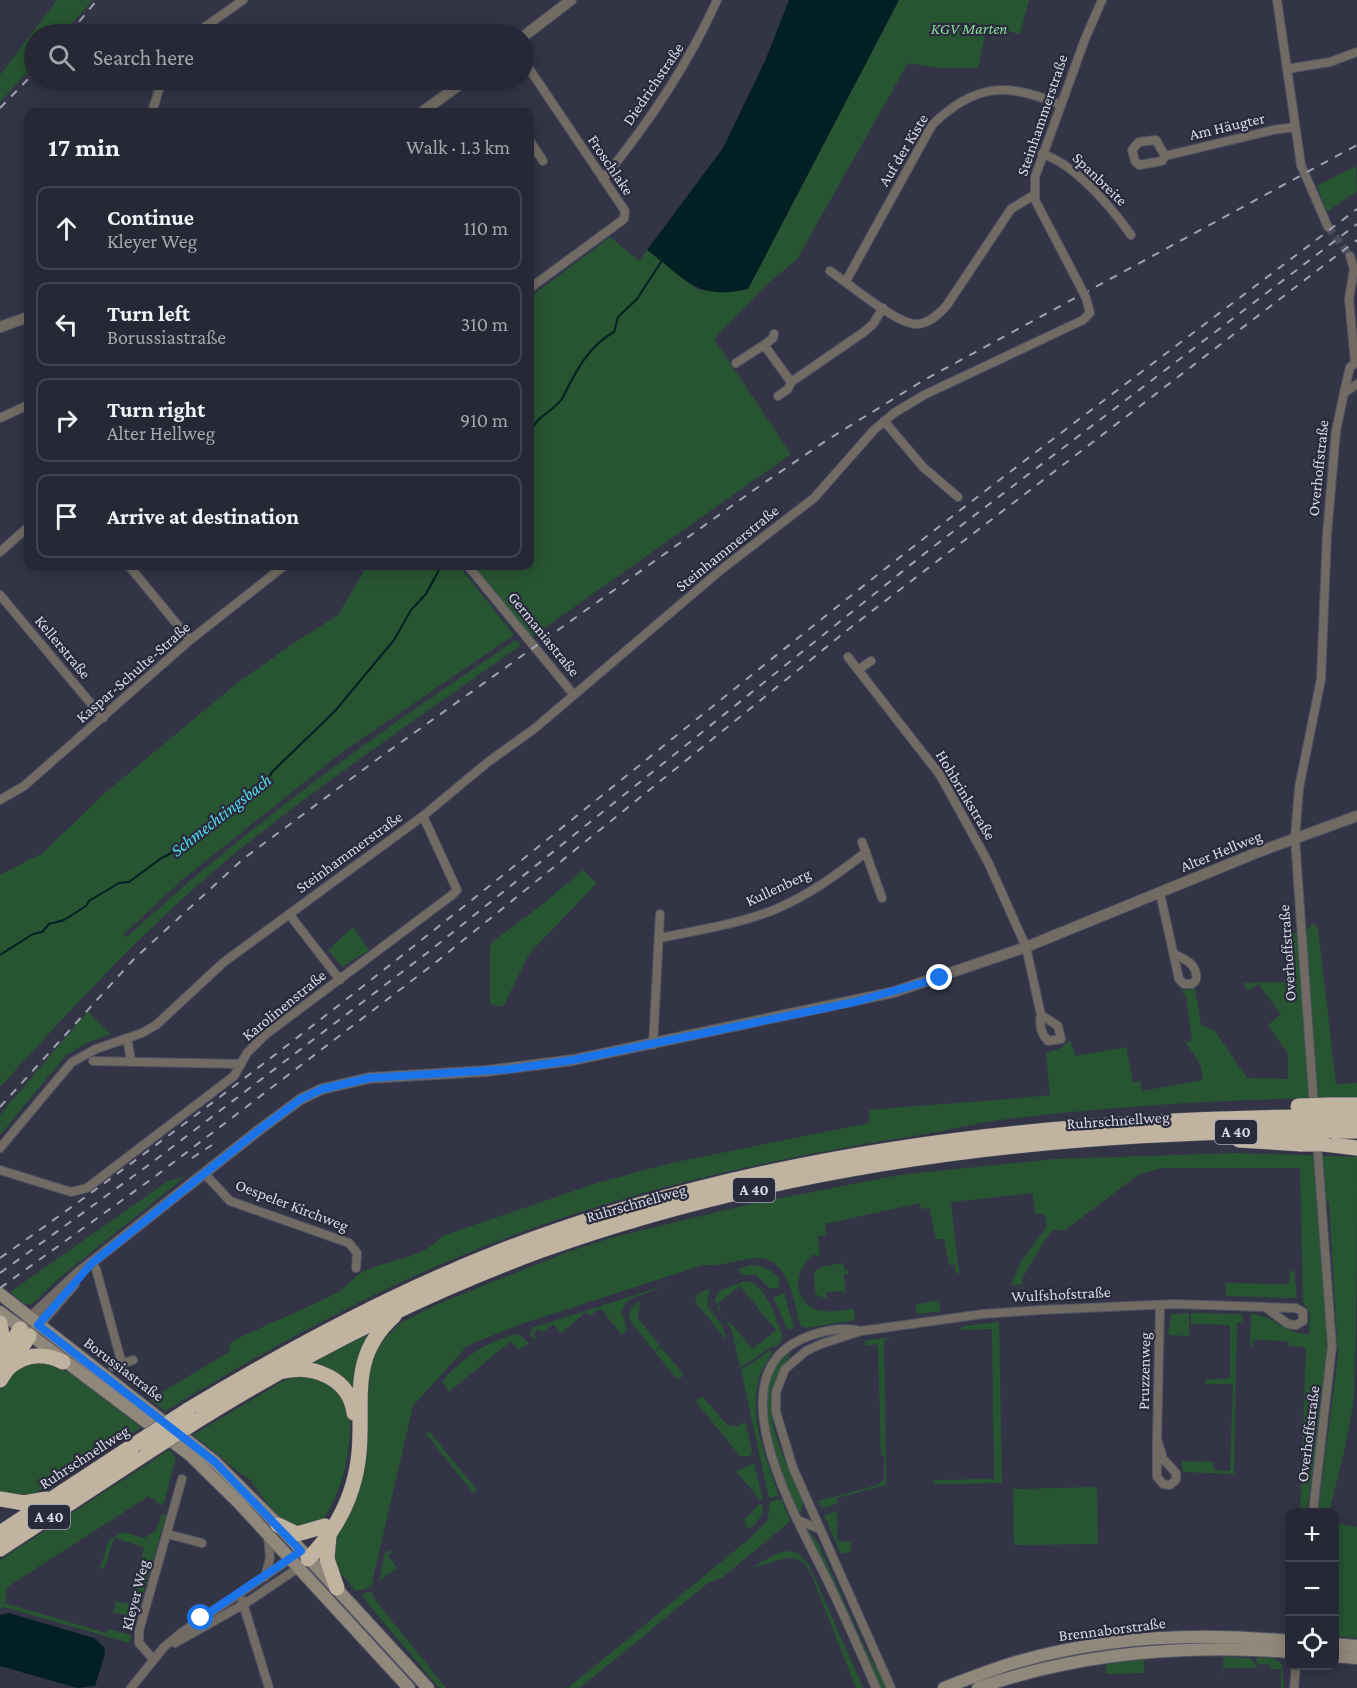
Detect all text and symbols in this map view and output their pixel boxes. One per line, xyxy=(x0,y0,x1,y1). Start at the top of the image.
park label: KGV Marten xyxy=(931,20,1007,37)
search box xyxy=(24,24,534,90)
street label: Diedrichstraße xyxy=(619,40,687,128)
icon: search xyxy=(45,41,78,74)
text: Search here xyxy=(93,45,194,70)
street label: Steinhammerstraße xyxy=(1013,52,1071,178)
street label: Am Häugter xyxy=(1188,109,1267,144)
street label: Auf der Kiste xyxy=(875,111,931,189)
street label: Froschlake xyxy=(585,132,637,198)
text: 17 min xyxy=(48,133,120,162)
text: Walk · 1.3 km xyxy=(406,136,510,158)
street label: Spanbreite xyxy=(1069,149,1131,210)
text: Continue xyxy=(107,205,194,230)
icon: ahead xyxy=(50,212,83,245)
text: 110 m xyxy=(464,217,508,239)
text: Kleyer Weg xyxy=(107,230,197,252)
text: Turn left xyxy=(107,301,190,326)
icon: left xyxy=(50,308,83,341)
text: 310 m xyxy=(461,313,508,335)
text: Borussiastraße xyxy=(107,326,226,348)
text: Turn right xyxy=(107,397,205,422)
icon: right xyxy=(50,404,83,437)
text: 910 m xyxy=(460,409,508,431)
street label: Overhoffstraße xyxy=(1304,419,1332,517)
text: Alter Hellweg xyxy=(107,422,215,444)
icon: arrive xyxy=(50,500,83,533)
street label: Steinhammerstraße xyxy=(672,501,782,595)
text: Arrive at destination xyxy=(107,504,299,529)
street label: Germaniastraße xyxy=(505,588,583,680)
street label: Kellerstraße xyxy=(32,612,94,682)
street label: Kaspar-Schulte-Straße xyxy=(73,618,194,727)
street label: Hohbrinkstraße xyxy=(933,747,999,843)
water label: Schmechtingsbach xyxy=(167,769,276,861)
street label: Steinhammerstraße xyxy=(293,808,405,896)
street label: Alter Hellweg xyxy=(1178,827,1265,876)
street label: Kullenberg xyxy=(743,864,814,910)
street label: Overhoffstraße xyxy=(1275,904,1299,1002)
route end xyxy=(926,964,952,990)
street label: Karolinenstraße xyxy=(239,966,329,1044)
street label: Ruhrschnellweg xyxy=(1066,1108,1170,1133)
road number: A 40 xyxy=(1215,1120,1257,1144)
street label: Oespeler Kirchweg xyxy=(233,1176,351,1235)
road number: A 40 xyxy=(733,1178,775,1202)
street label: Ruhrschnellweg xyxy=(584,1181,688,1226)
street label: Wulfshofstraße xyxy=(1011,1283,1111,1305)
street label: Pruzzenweg xyxy=(1135,1332,1154,1410)
street label: Borussiastraße xyxy=(81,1334,167,1404)
street label: Overhoffstraße xyxy=(1294,1385,1322,1483)
street label: Ruhrschnellweg xyxy=(36,1422,133,1493)
road number: A 40 xyxy=(28,1505,70,1529)
map controls xyxy=(1285,1508,1339,1670)
button: + xyxy=(1285,1508,1339,1562)
street label: Kleyer Weg xyxy=(118,1558,153,1632)
button: − xyxy=(1285,1562,1339,1616)
route start xyxy=(187,1604,213,1630)
street label: Brennaborstraße xyxy=(1057,1614,1167,1644)
button: locate xyxy=(1285,1616,1339,1670)

